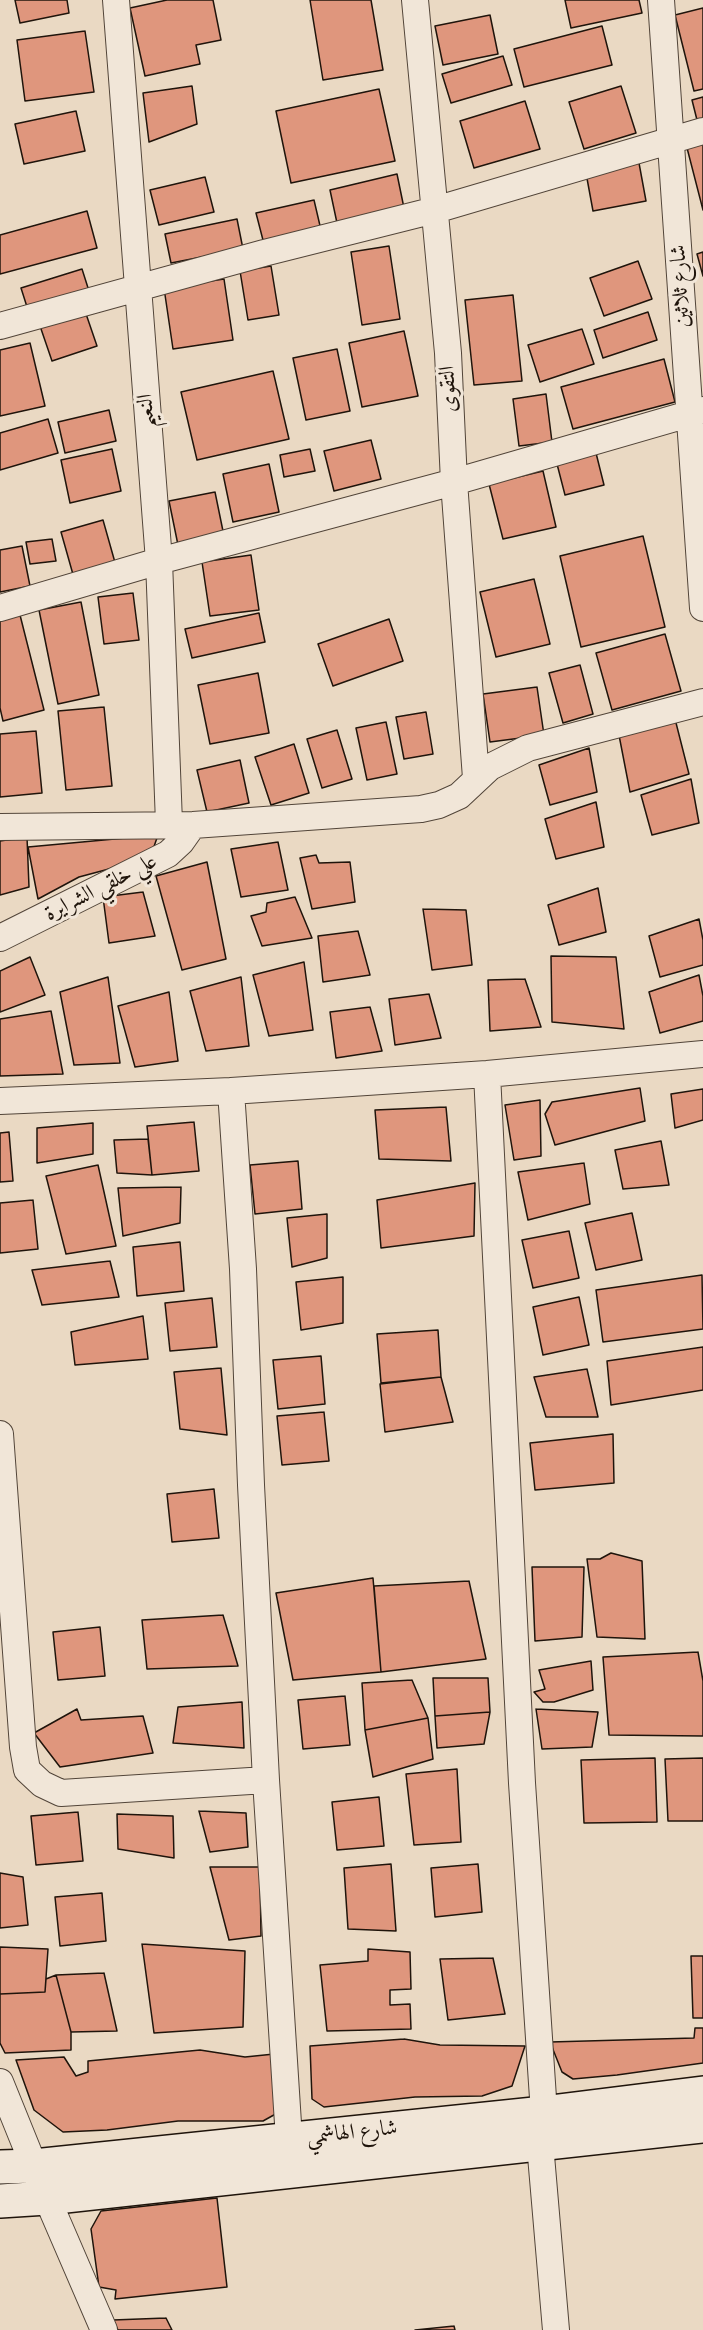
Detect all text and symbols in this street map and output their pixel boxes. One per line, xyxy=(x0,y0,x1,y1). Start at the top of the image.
street label: شارع ثلاثين xyxy=(666,244,696,328)
street label: التقوى xyxy=(435,365,463,413)
street label: النعيم xyxy=(133,393,161,429)
street label: علي خلقي الشرايرة xyxy=(40,848,162,928)
street label: شارع الهاشمي xyxy=(305,2115,399,2151)

